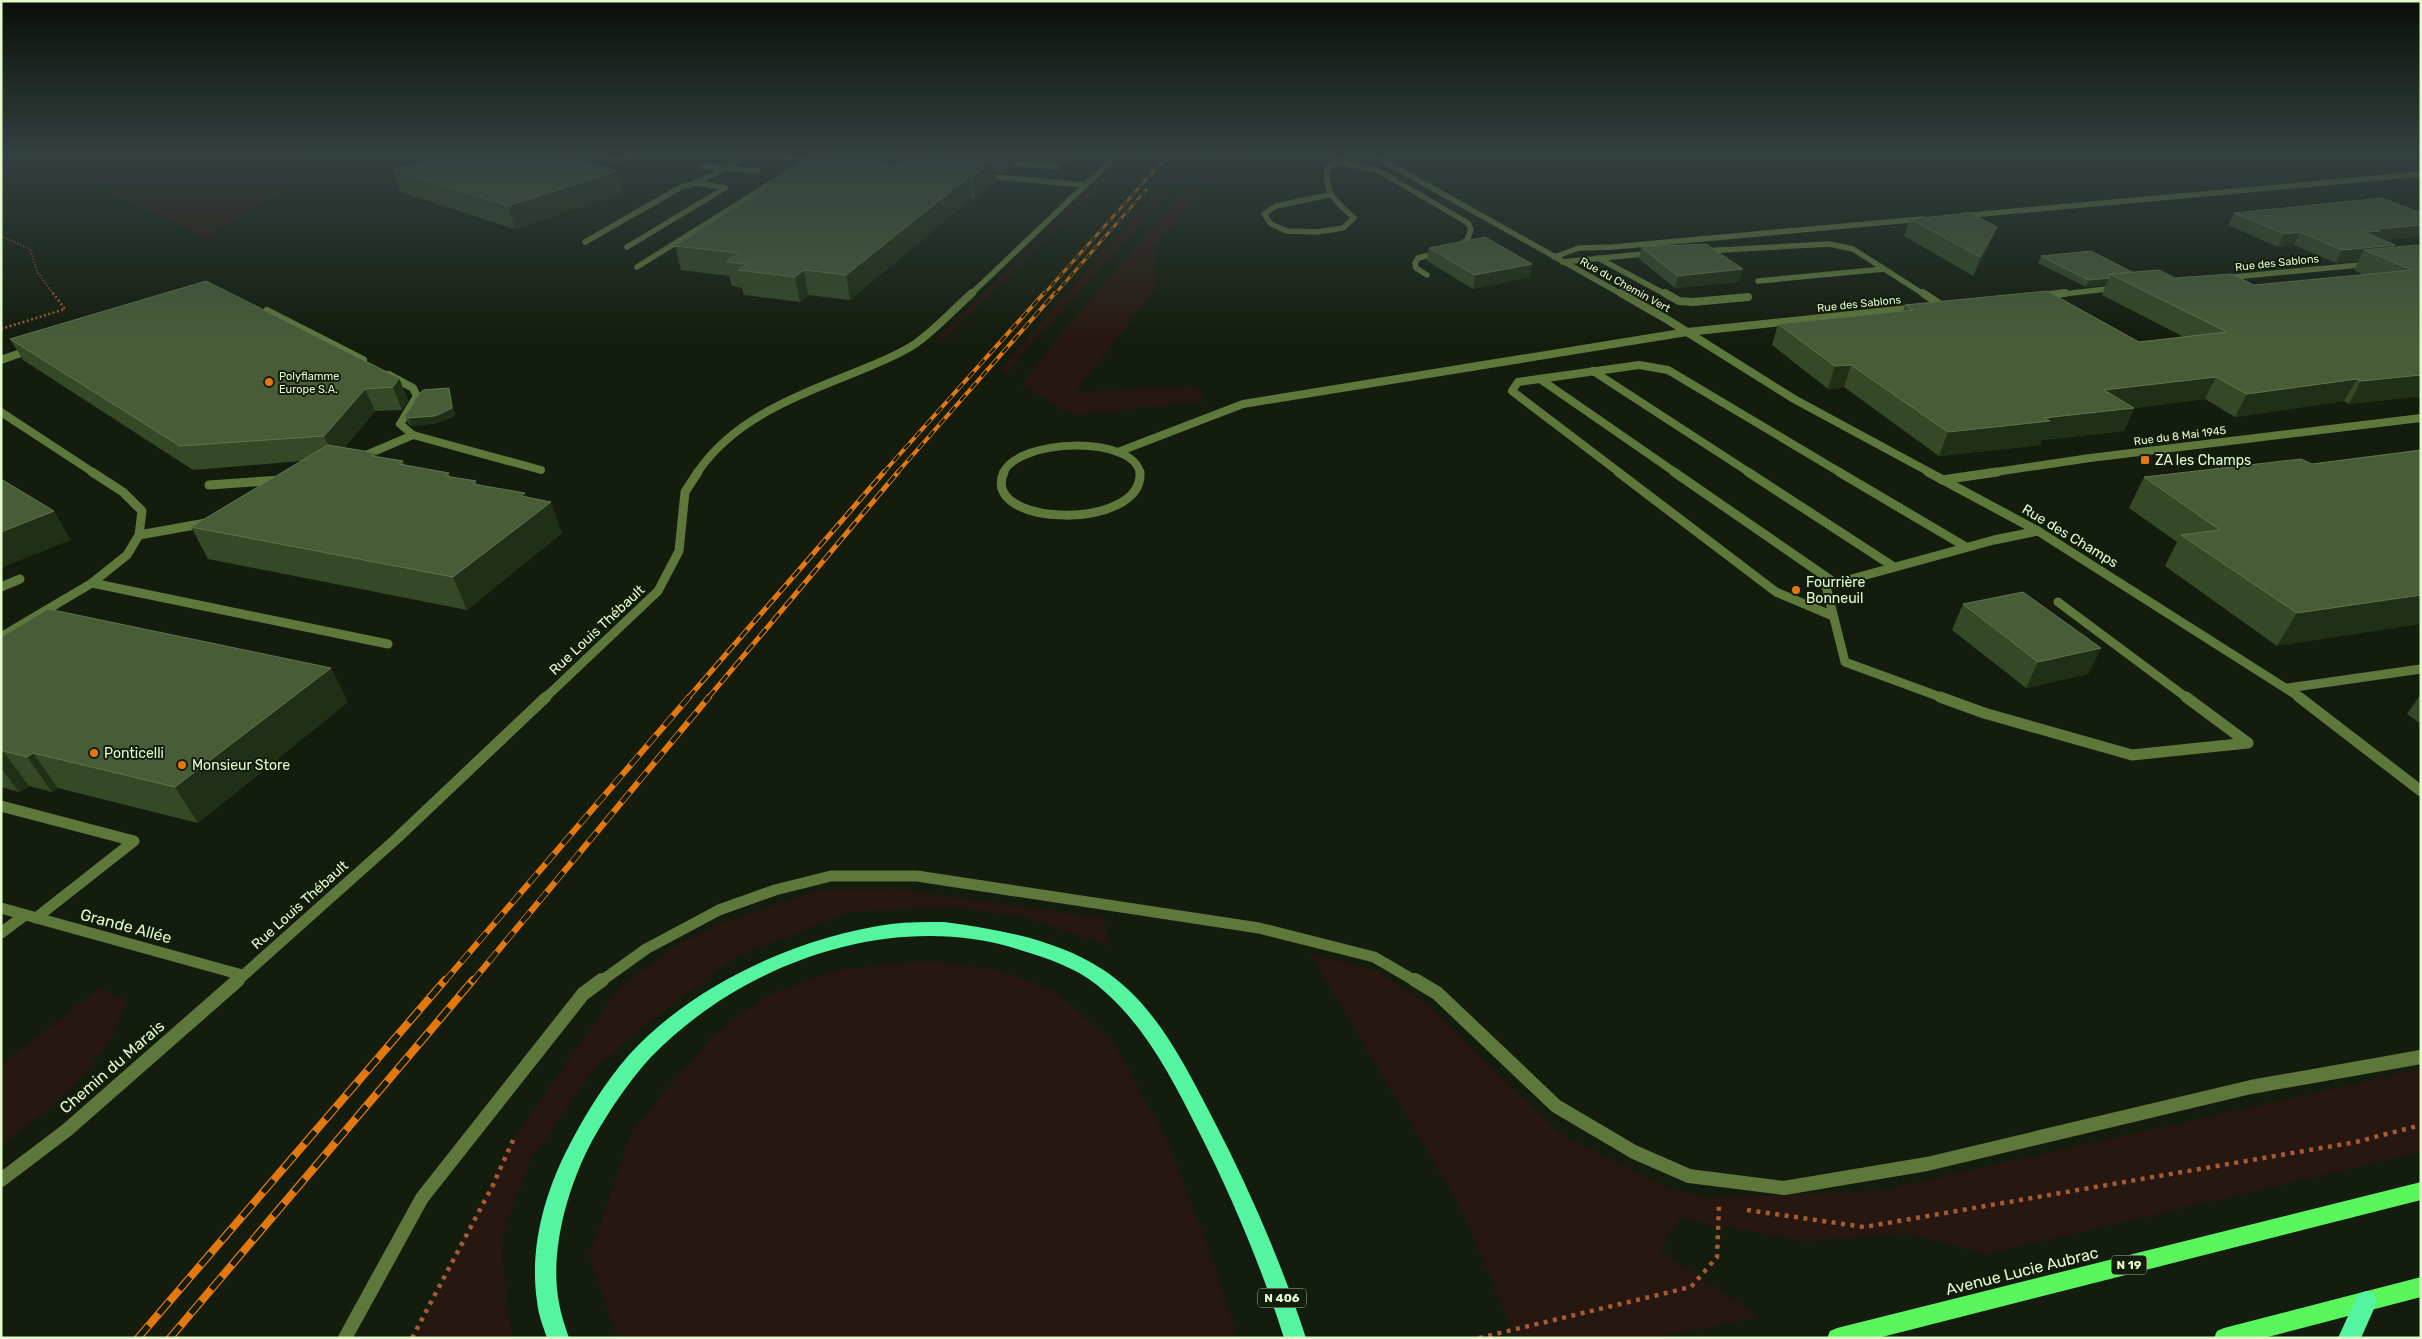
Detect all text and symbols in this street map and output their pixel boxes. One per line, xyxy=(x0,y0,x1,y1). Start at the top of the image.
street label: Rue des Sablons xyxy=(2234,252,2320,274)
street label: Rue du Chemin Vert xyxy=(1577,255,1673,316)
street label: Rue des Sablons xyxy=(1816,293,1902,315)
place label: Polyflamme Europe S.A. xyxy=(279,370,339,396)
marker: Polyflamme Europe S.A. xyxy=(263,376,275,388)
street label: Rue du 8 Mai 1945 xyxy=(2133,424,2227,448)
place label: ZA les Champs xyxy=(2155,452,2251,469)
marker: ZA les Champs xyxy=(2139,454,2151,466)
street label: Rue des Champs xyxy=(2019,501,2121,571)
place label: Fourrière Bonneuil xyxy=(1806,574,1866,607)
street label: Rue Louis Thébault xyxy=(546,581,649,679)
marker: Fourrière Bonneuil xyxy=(1790,584,1802,596)
place label: Ponticelli xyxy=(104,745,164,762)
marker: Ponticelli xyxy=(88,747,100,759)
place label: Monsieur Store xyxy=(192,757,290,774)
marker: Monsieur Store xyxy=(176,759,188,771)
street label: Rue Louis Thébault xyxy=(248,857,352,953)
street label: Grande Allée xyxy=(78,905,174,947)
street label: Chemin du Marais xyxy=(56,1016,168,1118)
street label: Avenue Lucie Aubrac xyxy=(1944,1243,2101,1299)
road number: N 19 xyxy=(2112,1256,2146,1274)
road number: N 406 xyxy=(1258,1289,1306,1308)

